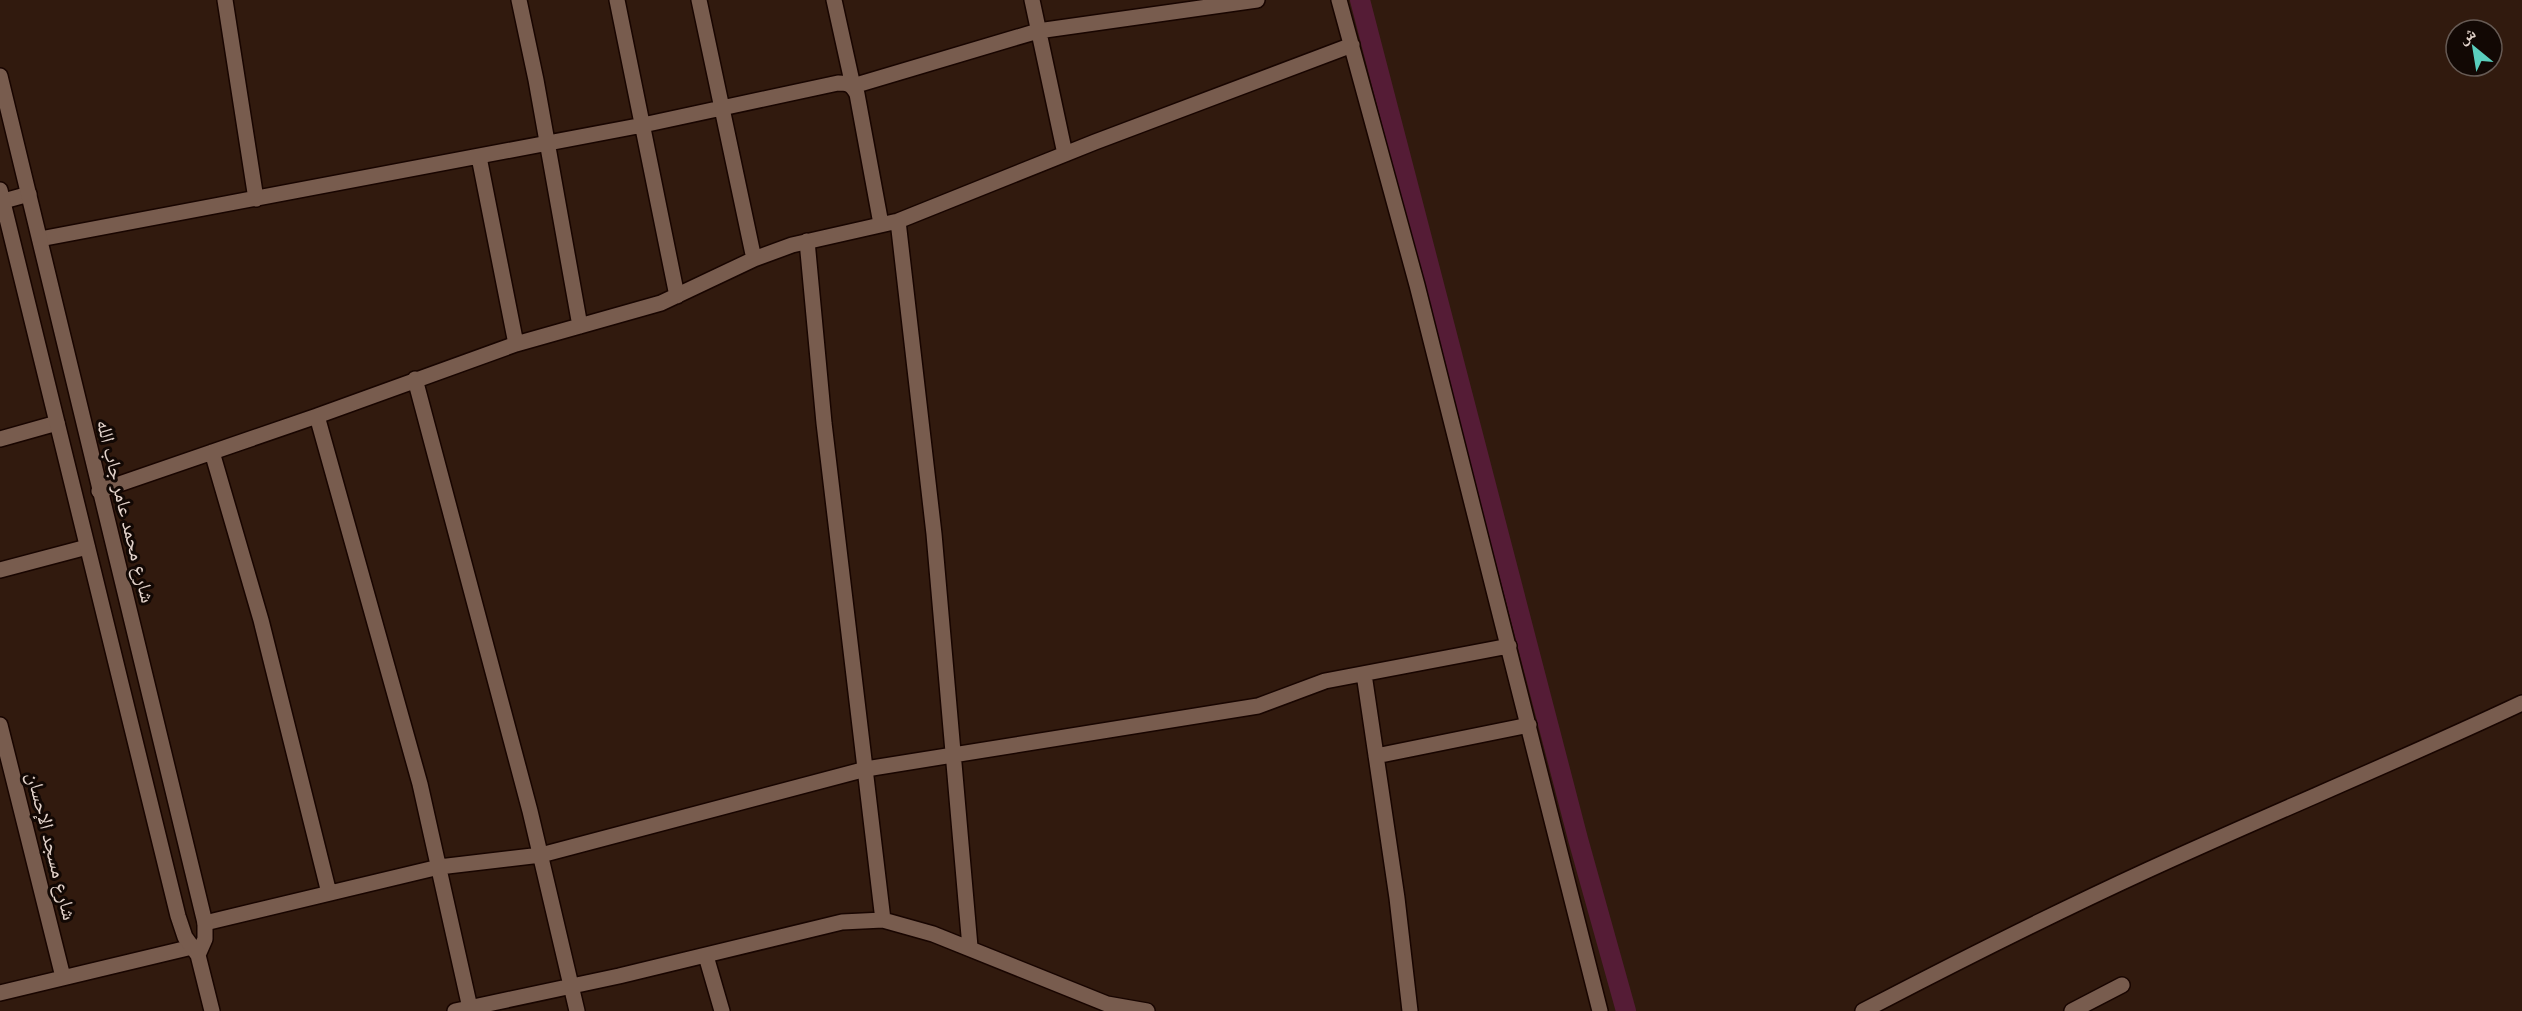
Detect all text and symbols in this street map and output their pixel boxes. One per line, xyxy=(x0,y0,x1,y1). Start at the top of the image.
north arrow xyxy=(2444,18,2504,78)
text: ش xyxy=(2454,22,2479,49)
street label: شارع محمد عامر جاب الله xyxy=(91,417,161,605)
street label: شارع مسجد الإحسان xyxy=(21,769,83,923)

